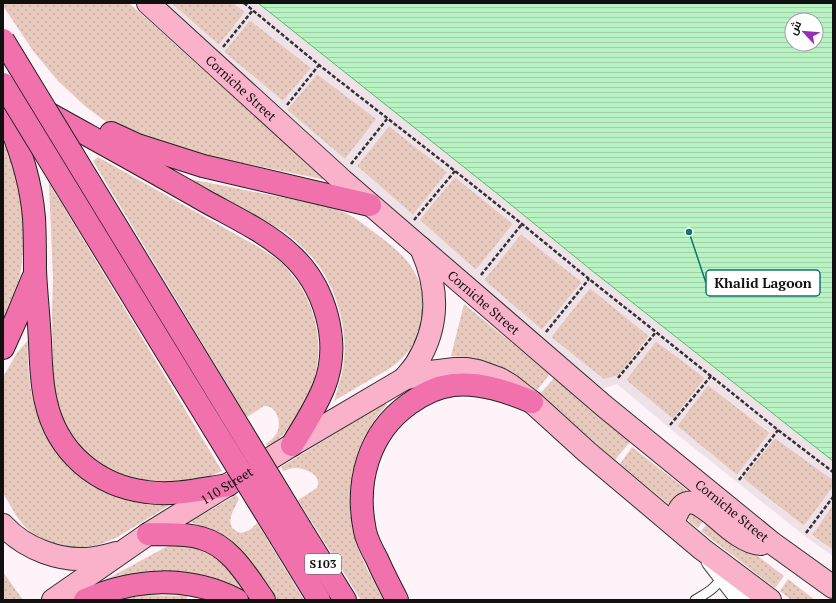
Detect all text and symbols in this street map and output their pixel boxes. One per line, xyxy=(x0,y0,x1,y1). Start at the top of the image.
north arrow xyxy=(784,12,824,52)
text: ش xyxy=(786,18,804,37)
street label: Corniche Street xyxy=(202,51,281,125)
street label: Corniche Street xyxy=(444,266,524,339)
callout: Khalid Lagoon xyxy=(706,270,820,296)
text: Khalid Lagoon xyxy=(714,273,812,292)
street label: 110 Street xyxy=(197,462,256,509)
street label: Corniche Street xyxy=(692,475,773,546)
road number: S103 xyxy=(305,554,341,574)

